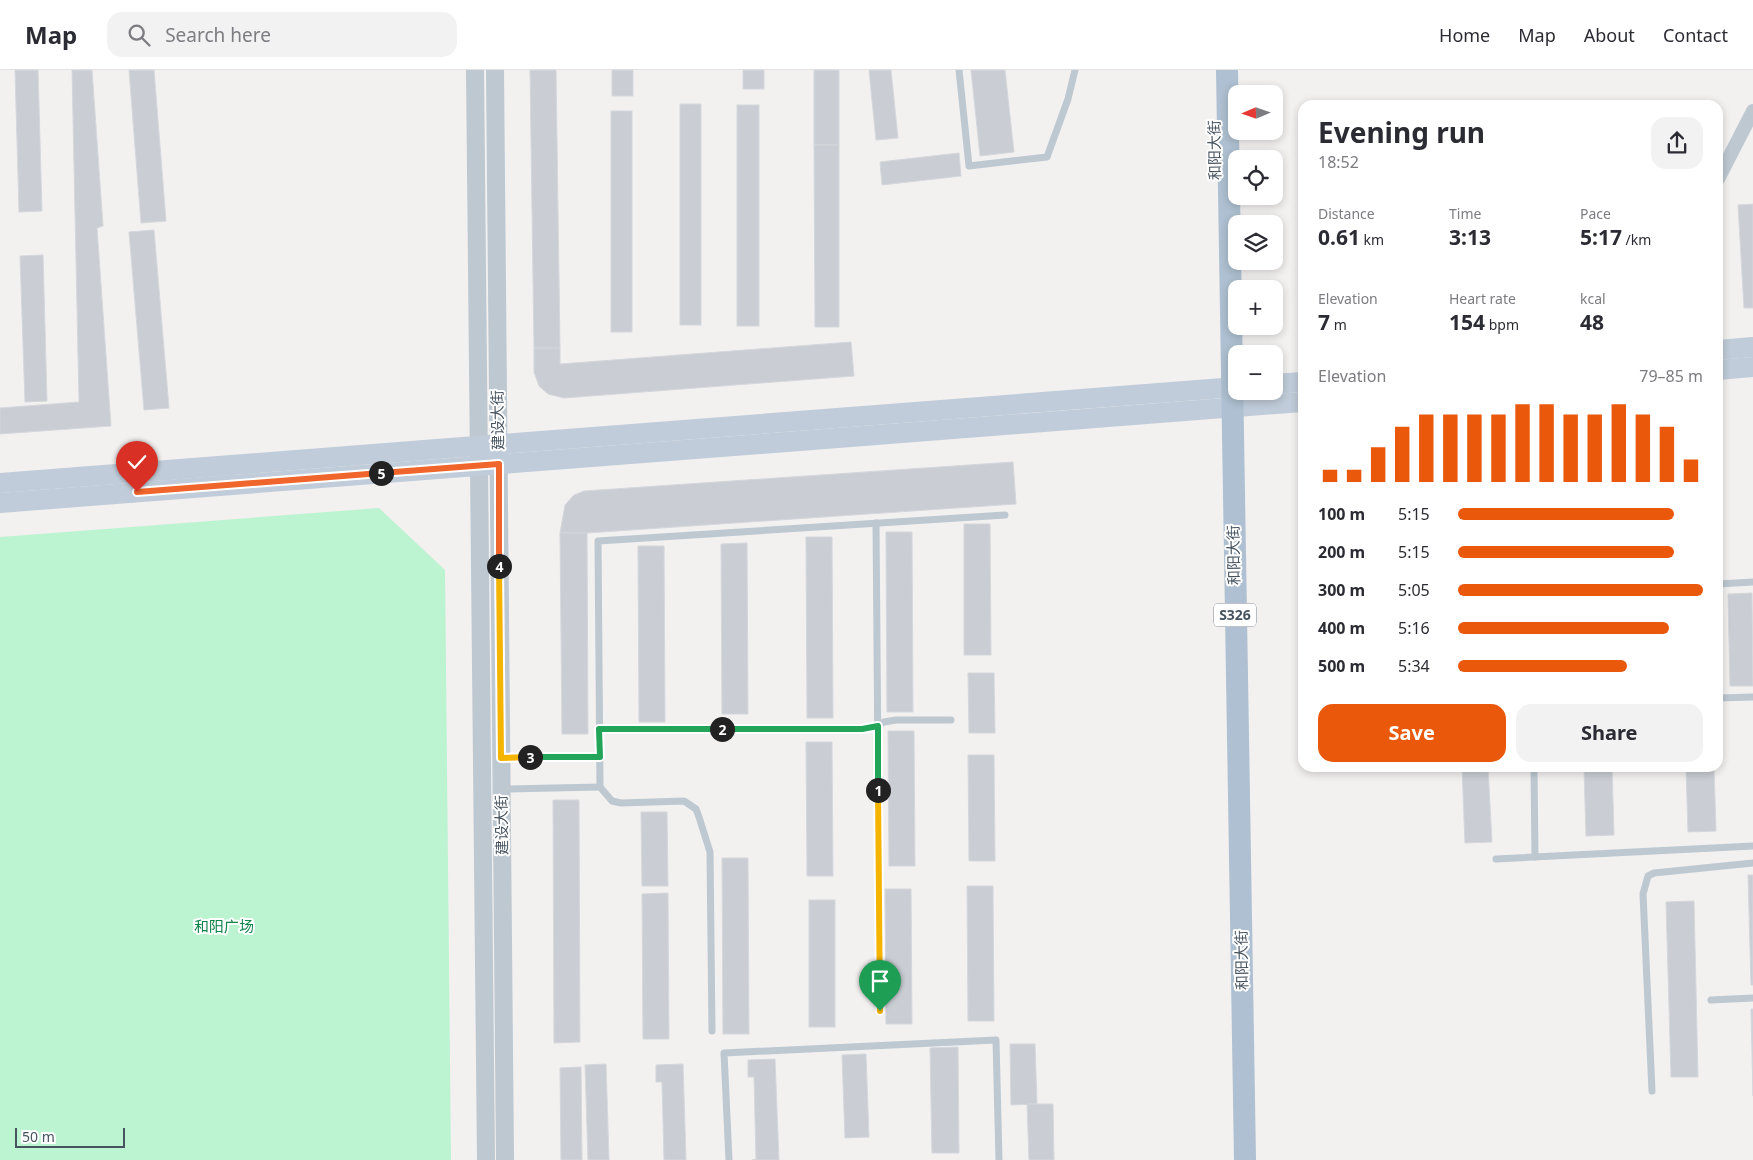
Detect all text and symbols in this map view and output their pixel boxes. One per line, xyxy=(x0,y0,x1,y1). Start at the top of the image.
search box xyxy=(107,12,457,57)
text: Map xyxy=(25,18,77,51)
icon: search xyxy=(125,21,153,49)
text: Search here xyxy=(165,22,271,48)
text: Home xyxy=(1439,23,1490,47)
text: Map xyxy=(1518,23,1556,47)
text: About xyxy=(1584,23,1635,47)
text: Contact xyxy=(1663,23,1728,47)
north arrow xyxy=(1228,85,1282,140)
map controls xyxy=(1228,85,1283,400)
text: Evening run xyxy=(1318,113,1485,151)
button: share xyxy=(1651,117,1703,169)
street label: 和阳大街 xyxy=(1203,120,1225,180)
button: locate xyxy=(1228,150,1283,205)
text: 18:52 xyxy=(1318,151,1359,173)
text: Distance xyxy=(1318,204,1375,223)
text: Time xyxy=(1449,204,1481,223)
text: Pace xyxy=(1580,204,1611,223)
button: layers xyxy=(1228,215,1283,270)
text: 0.61 xyxy=(1318,223,1360,251)
text: 3:13 xyxy=(1449,223,1491,251)
text: 5:17 xyxy=(1580,223,1622,251)
text: km xyxy=(1360,230,1384,249)
text: /km xyxy=(1622,230,1651,249)
button: + xyxy=(1228,280,1283,335)
text: Elevation xyxy=(1318,289,1378,308)
text: Heart rate xyxy=(1449,289,1516,308)
text: kcal xyxy=(1580,289,1606,308)
text: 7 xyxy=(1318,308,1330,336)
text: 154 xyxy=(1449,308,1485,336)
text: 48 xyxy=(1580,308,1604,336)
text: m xyxy=(1330,315,1347,334)
text: bpm xyxy=(1485,315,1519,334)
button: − xyxy=(1228,345,1283,400)
text: Elevation xyxy=(1318,365,1386,387)
text: 79–85 m xyxy=(1639,365,1703,387)
street label: 建设大街 xyxy=(486,390,508,450)
pin xyxy=(116,441,158,492)
icon: check xyxy=(123,448,151,476)
pin: 5 xyxy=(368,460,394,486)
text: 5 xyxy=(377,464,386,483)
text: 100 m xyxy=(1318,503,1365,525)
text: 5:15 xyxy=(1398,503,1430,525)
street label: 和阳大街 xyxy=(1222,525,1244,585)
text: 200 m xyxy=(1318,541,1365,563)
text: 5:15 xyxy=(1398,541,1430,563)
pin: 4 xyxy=(486,554,512,578)
text: 4 xyxy=(495,557,504,576)
text: 300 m xyxy=(1318,579,1365,601)
text: 5:05 xyxy=(1398,579,1430,601)
road number: S326 xyxy=(1214,604,1256,626)
text: 400 m xyxy=(1318,617,1365,639)
text: 5:16 xyxy=(1398,617,1430,639)
text: 500 m xyxy=(1318,655,1365,677)
text: 5:34 xyxy=(1398,655,1430,677)
button: Save xyxy=(1318,704,1506,762)
button: Share xyxy=(1516,704,1703,762)
pin: 2 xyxy=(710,716,734,742)
text: 2 xyxy=(718,720,727,739)
pin: 3 xyxy=(518,744,542,770)
text: 3 xyxy=(526,748,535,767)
pin: 1 xyxy=(866,778,890,802)
text: 1 xyxy=(874,781,883,800)
street label: 建设大街 xyxy=(490,795,512,855)
park label: 和阳广场 xyxy=(194,916,254,936)
street label: 和阳大街 xyxy=(1230,930,1252,990)
pin xyxy=(859,960,901,1011)
icon: arrive xyxy=(866,967,894,995)
scale bar xyxy=(15,1125,125,1148)
text: 50 m xyxy=(22,1127,55,1146)

